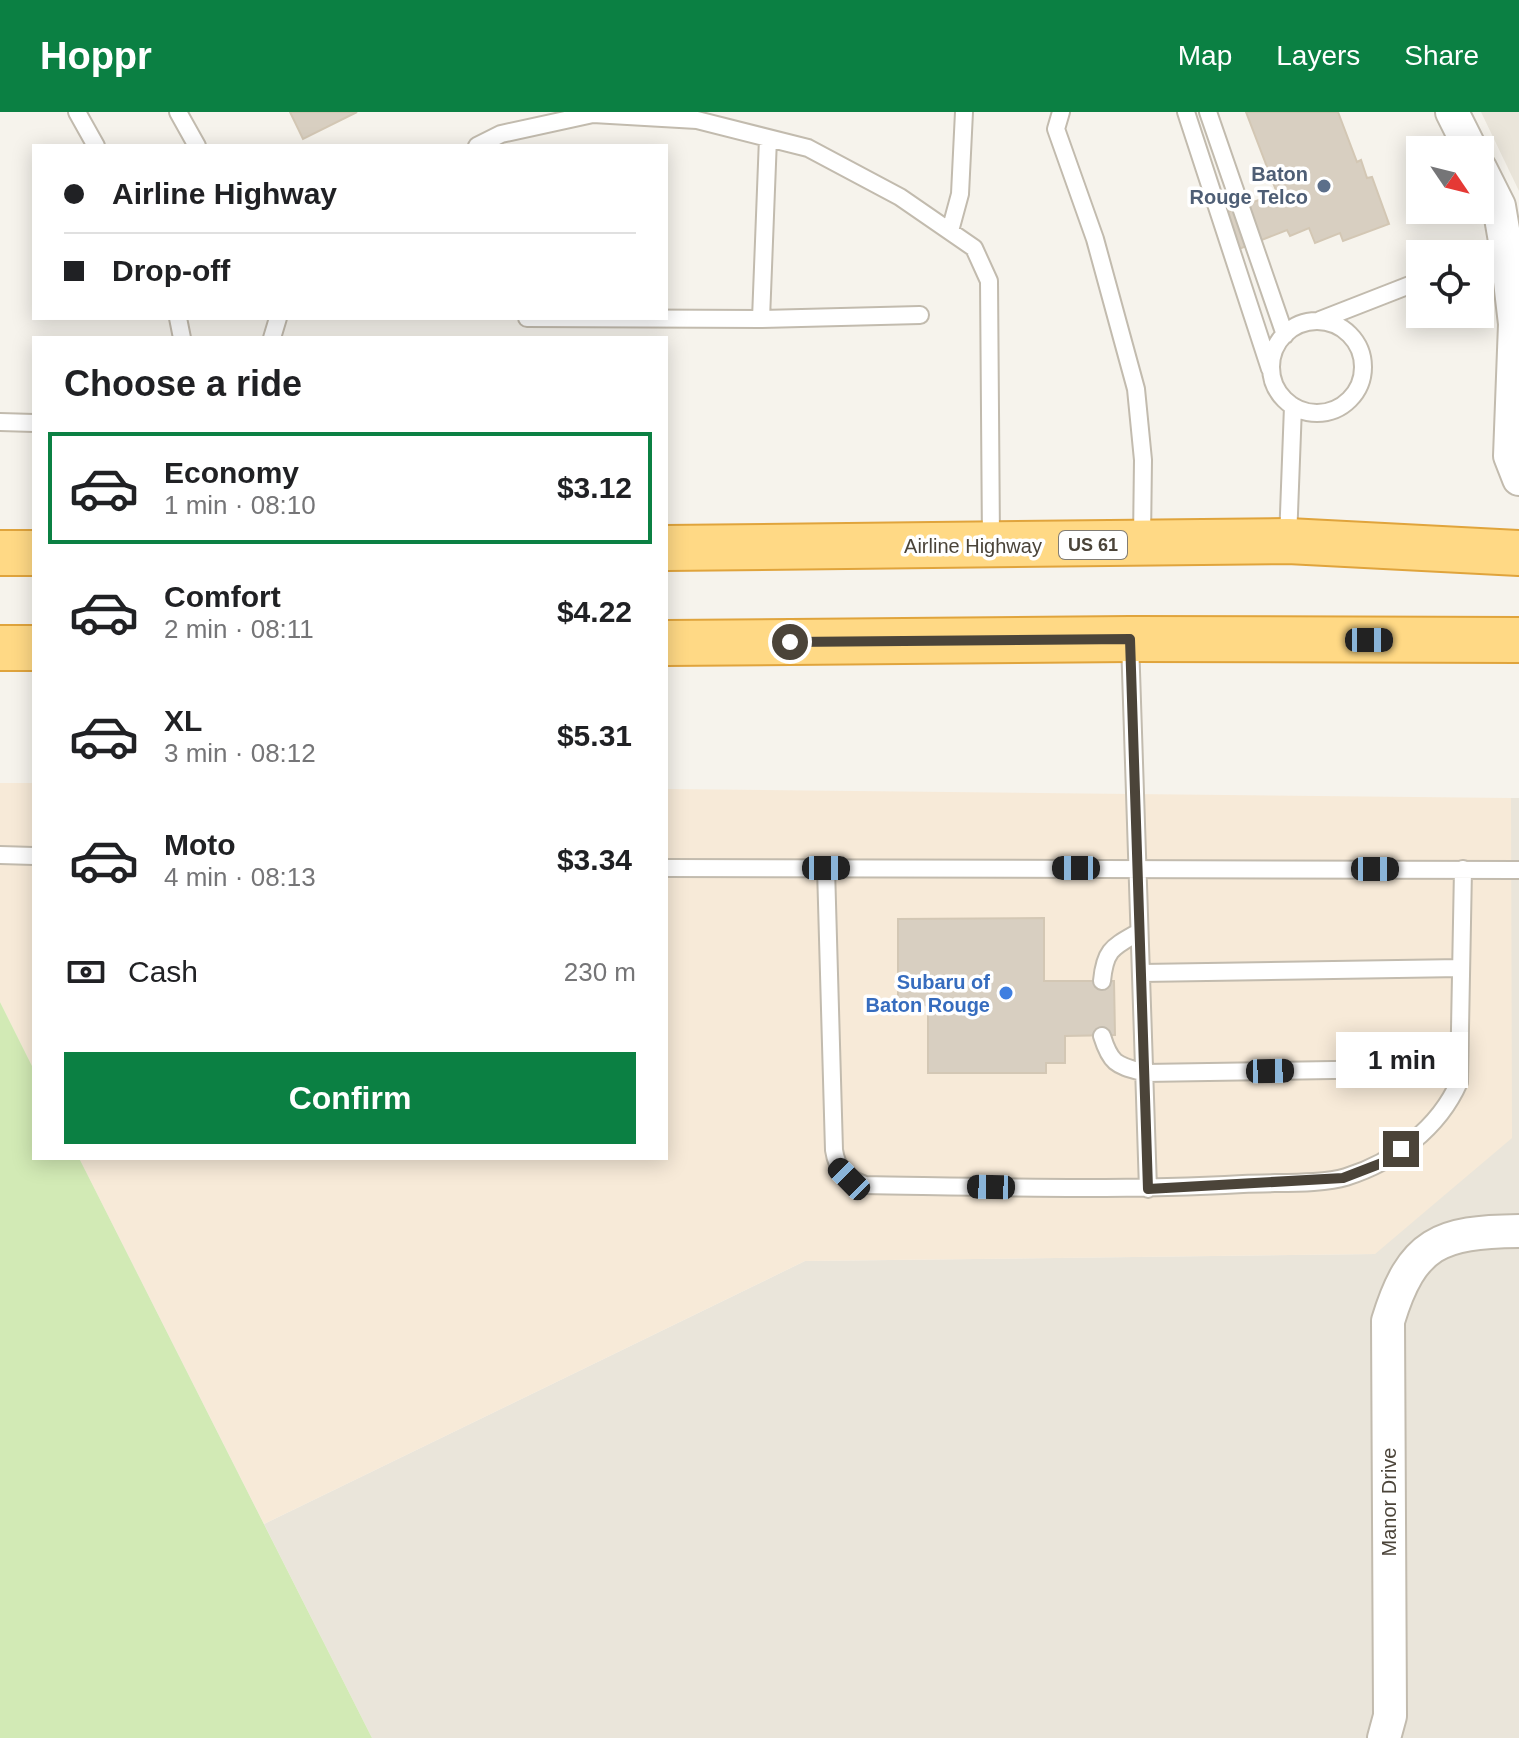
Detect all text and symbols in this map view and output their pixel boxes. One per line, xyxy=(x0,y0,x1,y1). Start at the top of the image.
text: Hoppr xyxy=(40,35,152,77)
text: Map xyxy=(1178,40,1232,71)
text: Layers xyxy=(1276,40,1360,71)
text: Share xyxy=(1404,40,1479,71)
north arrow xyxy=(1406,136,1494,224)
map controls xyxy=(1406,136,1494,328)
place label: Baton Rouge Telco xyxy=(1189,163,1308,208)
text: Airline Highway xyxy=(112,177,337,210)
marker: Baton Rouge Telco xyxy=(1315,177,1333,195)
button: locate xyxy=(1406,240,1494,328)
text: Drop-off xyxy=(112,254,230,287)
text: Choose a ride xyxy=(64,363,302,404)
icon: car xyxy=(68,452,140,524)
text: Economy xyxy=(164,456,299,489)
text: $3.12 xyxy=(557,471,632,504)
text: 1 min · 08:10 xyxy=(164,490,316,520)
road number: US 61 xyxy=(1059,531,1127,559)
street label: Airline Highway xyxy=(904,535,1042,557)
icon: car xyxy=(68,576,140,648)
text: Comfort xyxy=(164,580,281,613)
text: $4.22 xyxy=(557,595,632,628)
text: 2 min · 08:11 xyxy=(164,614,314,644)
route start xyxy=(772,624,808,660)
car xyxy=(1345,628,1393,652)
icon: car xyxy=(68,700,140,772)
text: XL xyxy=(164,704,202,737)
text: $5.31 xyxy=(557,719,632,752)
text: 3 min · 08:12 xyxy=(164,738,316,768)
icon: car xyxy=(68,824,140,896)
text: Moto xyxy=(164,828,236,861)
text: $3.34 xyxy=(557,843,632,876)
car xyxy=(802,856,850,880)
car xyxy=(1052,856,1100,880)
car xyxy=(1351,857,1399,881)
text: 4 min · 08:13 xyxy=(164,862,316,892)
icon: cash xyxy=(64,950,108,994)
text: Cash xyxy=(128,955,198,988)
text: 230 m xyxy=(564,957,636,987)
place label: Subaru of Baton Rouge xyxy=(866,971,990,1016)
marker: Subaru of Baton Rouge xyxy=(997,984,1015,1002)
callout: 1 min xyxy=(1335,1033,1467,1089)
text: 1 min xyxy=(1368,1045,1436,1075)
button: Confirm xyxy=(64,1052,636,1144)
car xyxy=(1246,1059,1294,1083)
route end xyxy=(1383,1131,1419,1167)
car xyxy=(824,1154,874,1204)
car xyxy=(967,1175,1015,1199)
street label: Manor Drive xyxy=(1378,1448,1400,1556)

